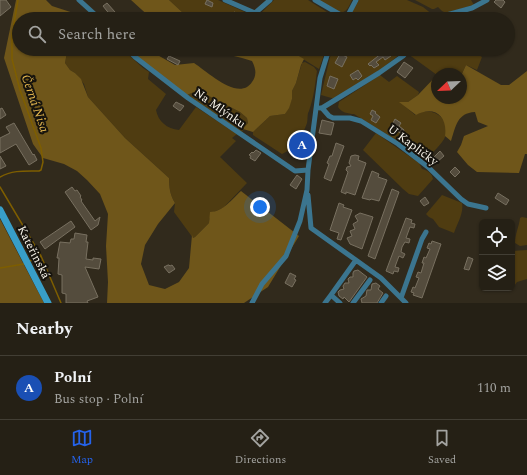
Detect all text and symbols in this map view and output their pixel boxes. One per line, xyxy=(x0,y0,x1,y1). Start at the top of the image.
search box xyxy=(12,12,515,56)
icon: search xyxy=(26,23,48,45)
text: Search here xyxy=(58,23,136,46)
north arrow xyxy=(431,68,467,104)
water label: Černá Nisa xyxy=(16,72,54,135)
street label: Na Mlýnku xyxy=(190,84,250,133)
street label: U Kapličky xyxy=(383,120,443,172)
pin: A xyxy=(289,130,315,160)
your location xyxy=(250,197,270,217)
map controls xyxy=(479,219,515,291)
button: locate xyxy=(479,219,515,255)
street label: Kateřinská xyxy=(12,222,55,282)
button: layers xyxy=(479,255,515,291)
text: Nearby xyxy=(16,316,72,342)
text: Polní xyxy=(54,366,91,389)
text: A xyxy=(24,378,34,398)
text: 110 m xyxy=(477,378,511,398)
text: Bus stop · Polní xyxy=(54,389,143,409)
tab: Map xyxy=(71,427,93,468)
tab: Directions xyxy=(235,427,286,468)
tab: Saved xyxy=(428,427,456,468)

